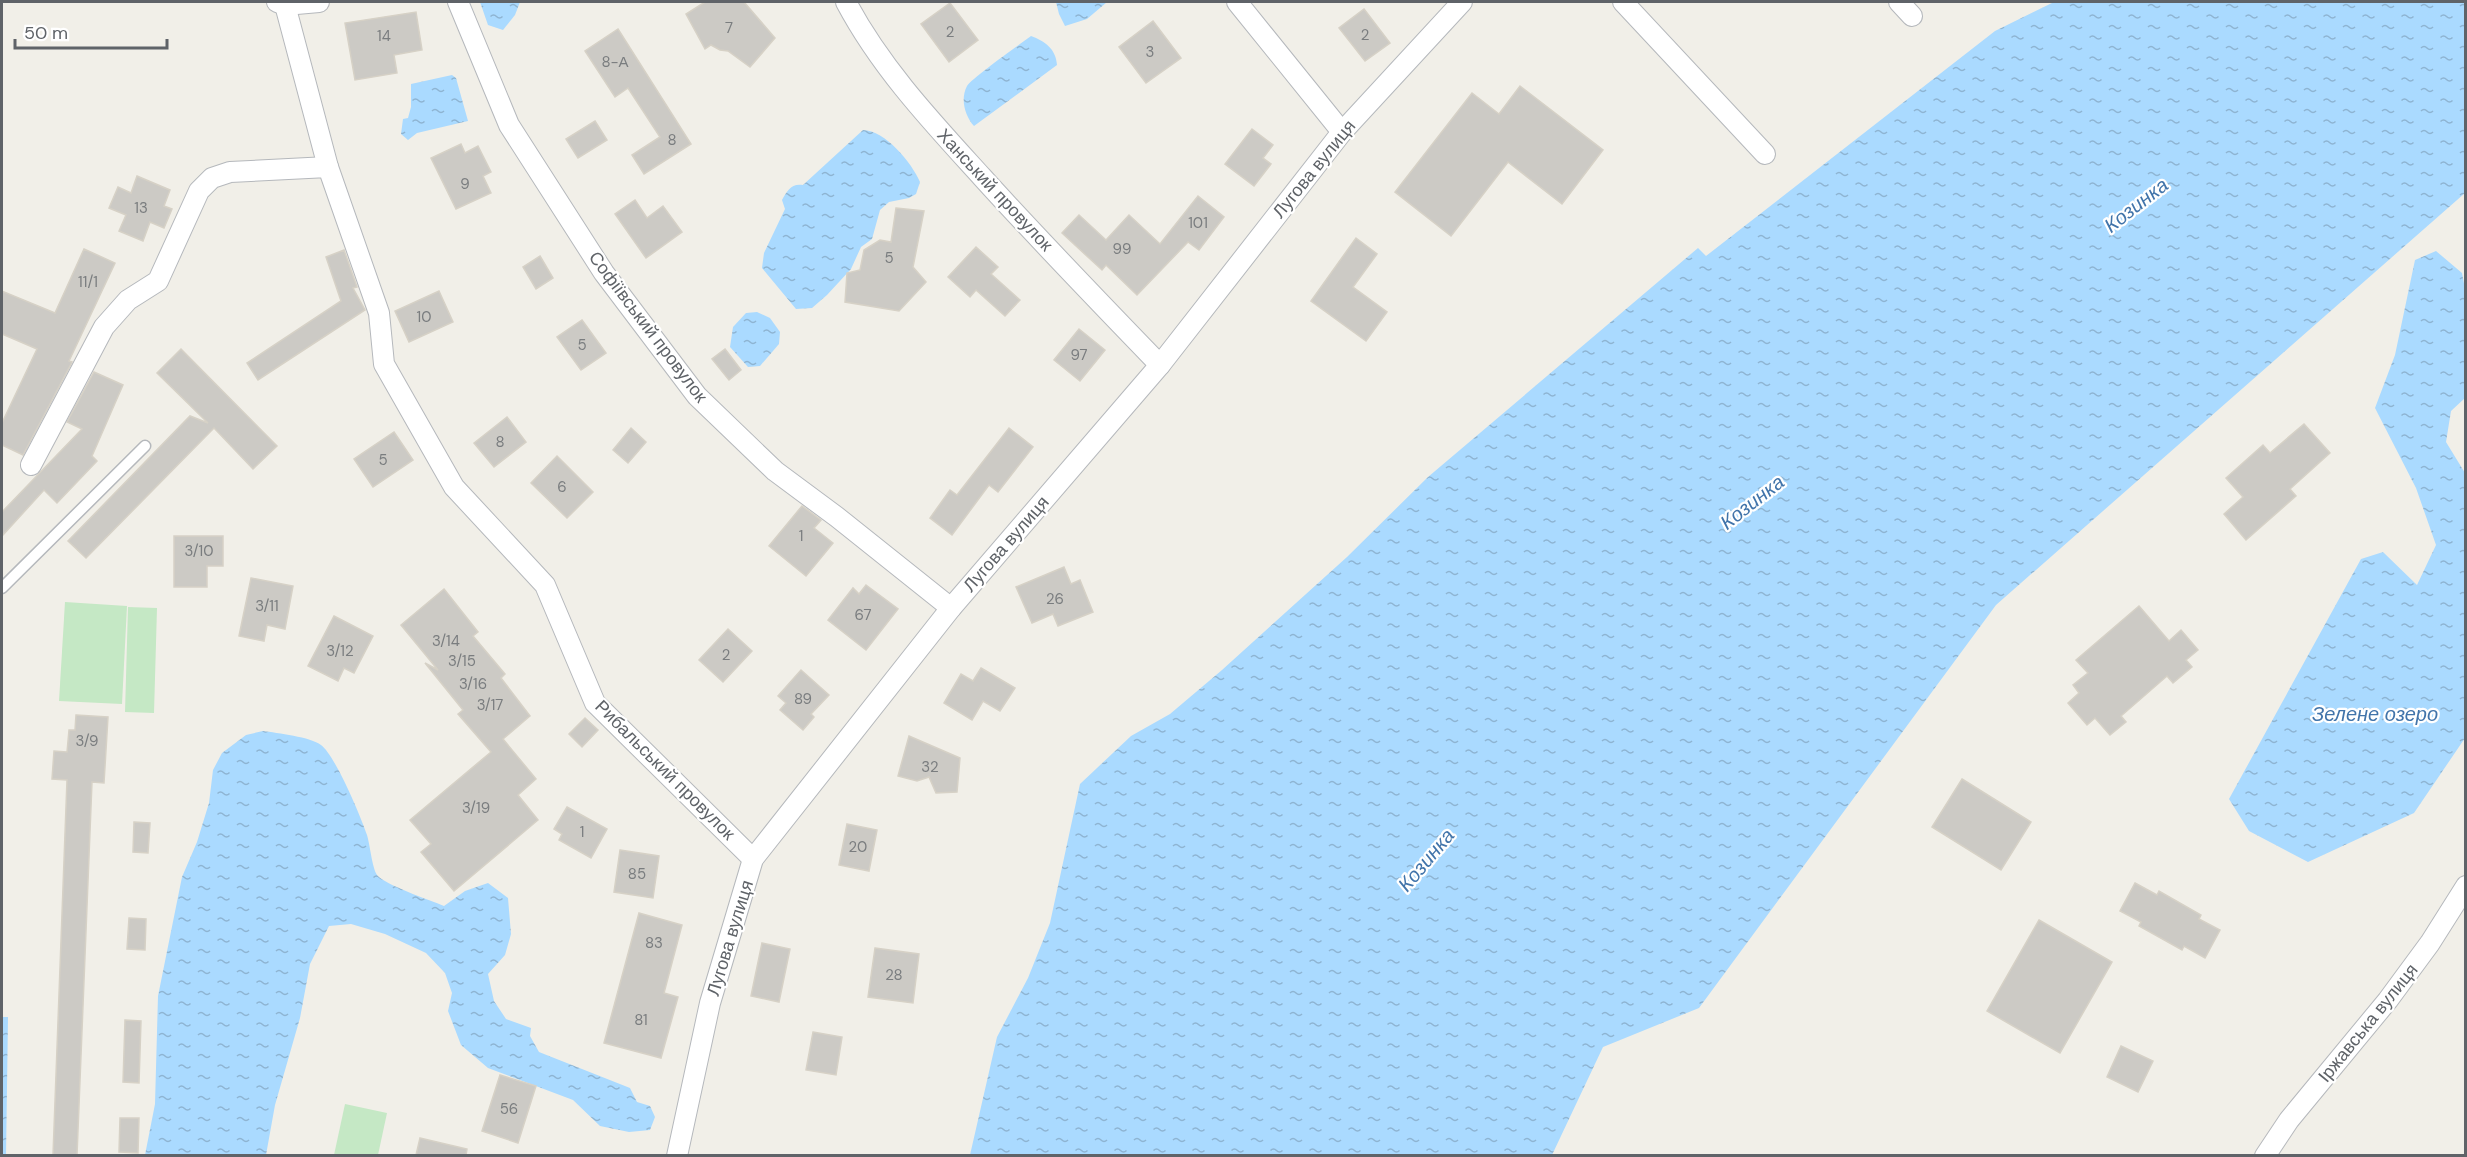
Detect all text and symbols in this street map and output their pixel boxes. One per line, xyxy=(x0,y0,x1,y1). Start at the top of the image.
scale bar xyxy=(15,12,166,50)
house number: 7 xyxy=(725,18,733,38)
text: 50 m xyxy=(24,21,68,45)
house number: 2 xyxy=(946,22,954,42)
house number: 2 xyxy=(1361,25,1369,45)
house number: 14 xyxy=(377,26,391,46)
house number: 3 xyxy=(1146,42,1154,62)
house number: 8-А xyxy=(601,52,629,72)
street label: Лугова вулиця xyxy=(1267,115,1361,223)
street label: Ханський провулок xyxy=(932,124,1058,257)
house number: 8 xyxy=(667,130,677,150)
water label: Козинка xyxy=(2099,172,2173,238)
house number: 9 xyxy=(460,174,470,194)
house number: 13 xyxy=(134,198,148,218)
house number: 101 xyxy=(1188,213,1208,233)
house number: 99 xyxy=(1113,239,1131,259)
street label: Софіївський провулок xyxy=(583,247,713,408)
house number: 5 xyxy=(884,248,894,268)
house number: 11/1 xyxy=(78,272,98,292)
house number: 10 xyxy=(417,307,431,327)
house number: 5 xyxy=(577,335,587,355)
house number: 97 xyxy=(1070,345,1088,365)
house number: 8 xyxy=(495,432,505,452)
house number: 5 xyxy=(378,450,388,470)
water label: Козинка xyxy=(1715,469,1789,535)
house number: 6 xyxy=(557,477,567,497)
street label: Лугова вулиця xyxy=(958,491,1054,597)
house number: 1 xyxy=(799,526,803,546)
house number: 3/10 xyxy=(185,541,213,561)
house number: 26 xyxy=(1046,589,1064,609)
house number: 3/11 xyxy=(255,596,279,616)
house number: 67 xyxy=(854,605,872,625)
house number: 3/14 xyxy=(432,631,460,651)
house number: 3/12 xyxy=(326,641,354,661)
house number: 2 xyxy=(722,645,730,665)
house number: 3/15 xyxy=(448,651,476,671)
house number: 3/16 xyxy=(459,674,487,694)
house number: 89 xyxy=(794,689,812,709)
house number: 3/17 xyxy=(477,695,503,715)
street label: Рибальський провулок xyxy=(590,695,740,845)
water label: Зелене озеро xyxy=(2312,701,2438,727)
house number: 3/9 xyxy=(76,731,98,751)
house number: 32 xyxy=(921,757,939,777)
house number: 3/19 xyxy=(462,798,490,818)
house number: 1 xyxy=(580,822,584,842)
water label: Козинка xyxy=(1392,823,1460,897)
house number: 20 xyxy=(849,837,867,857)
house number: 85 xyxy=(628,864,646,884)
street label: Лугова вулиця xyxy=(701,877,759,999)
house number: 83 xyxy=(645,933,663,953)
street label: Іржавська вулиця xyxy=(2313,959,2423,1087)
house number: 28 xyxy=(885,965,903,985)
house number: 81 xyxy=(634,1010,648,1030)
house number: 56 xyxy=(500,1099,518,1119)

